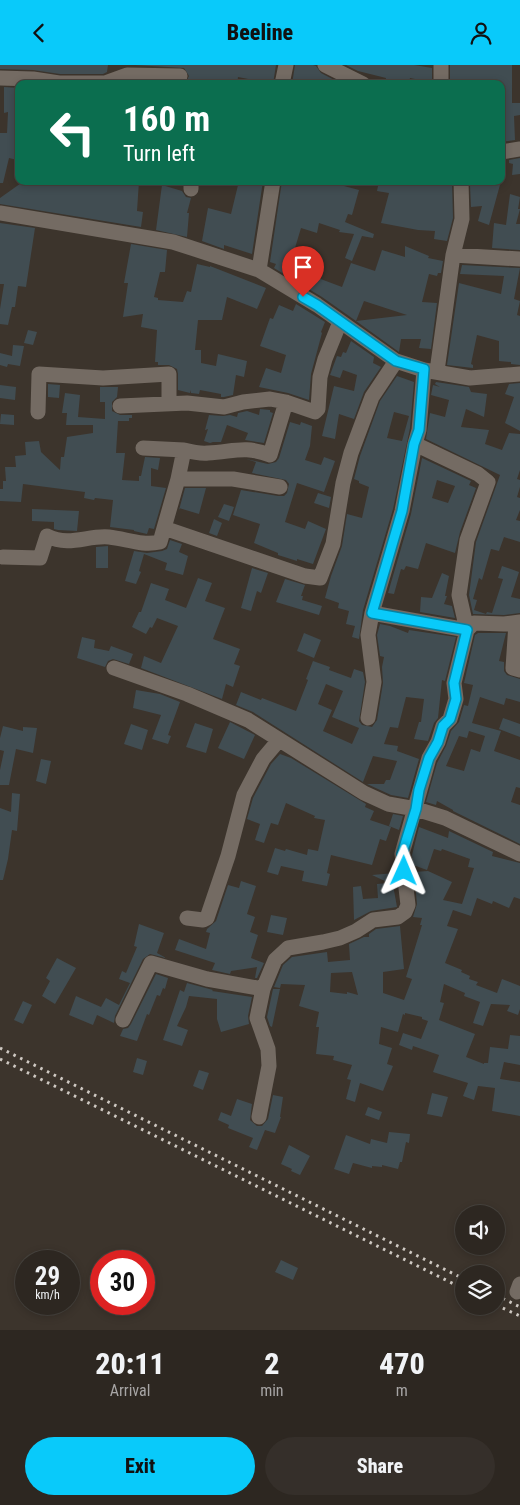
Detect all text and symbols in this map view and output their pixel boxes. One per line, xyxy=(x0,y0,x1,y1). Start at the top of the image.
icon: back xyxy=(25,19,53,47)
icon: person xyxy=(467,19,495,47)
text: Beeline xyxy=(227,20,293,45)
text: 160 m xyxy=(123,99,210,140)
icon: left xyxy=(40,100,105,165)
text: Turn left xyxy=(123,141,195,166)
pin xyxy=(282,246,324,297)
icon: arrive xyxy=(289,253,317,281)
position arrow xyxy=(377,844,429,896)
map controls xyxy=(455,1205,505,1315)
button: sound xyxy=(455,1205,505,1255)
speed limit sign: 30 xyxy=(90,1250,155,1315)
text: 29 xyxy=(35,1262,60,1291)
button: layers xyxy=(455,1265,505,1315)
text: km/h xyxy=(35,1288,60,1302)
text: 20:11 xyxy=(95,1346,165,1381)
text: 2 xyxy=(264,1346,279,1381)
text: 470 xyxy=(379,1346,425,1381)
text: Arrival xyxy=(110,1381,150,1400)
text: min xyxy=(260,1381,284,1400)
text: m xyxy=(396,1381,408,1400)
button: Exit xyxy=(25,1437,255,1495)
button: Share xyxy=(265,1437,495,1495)

